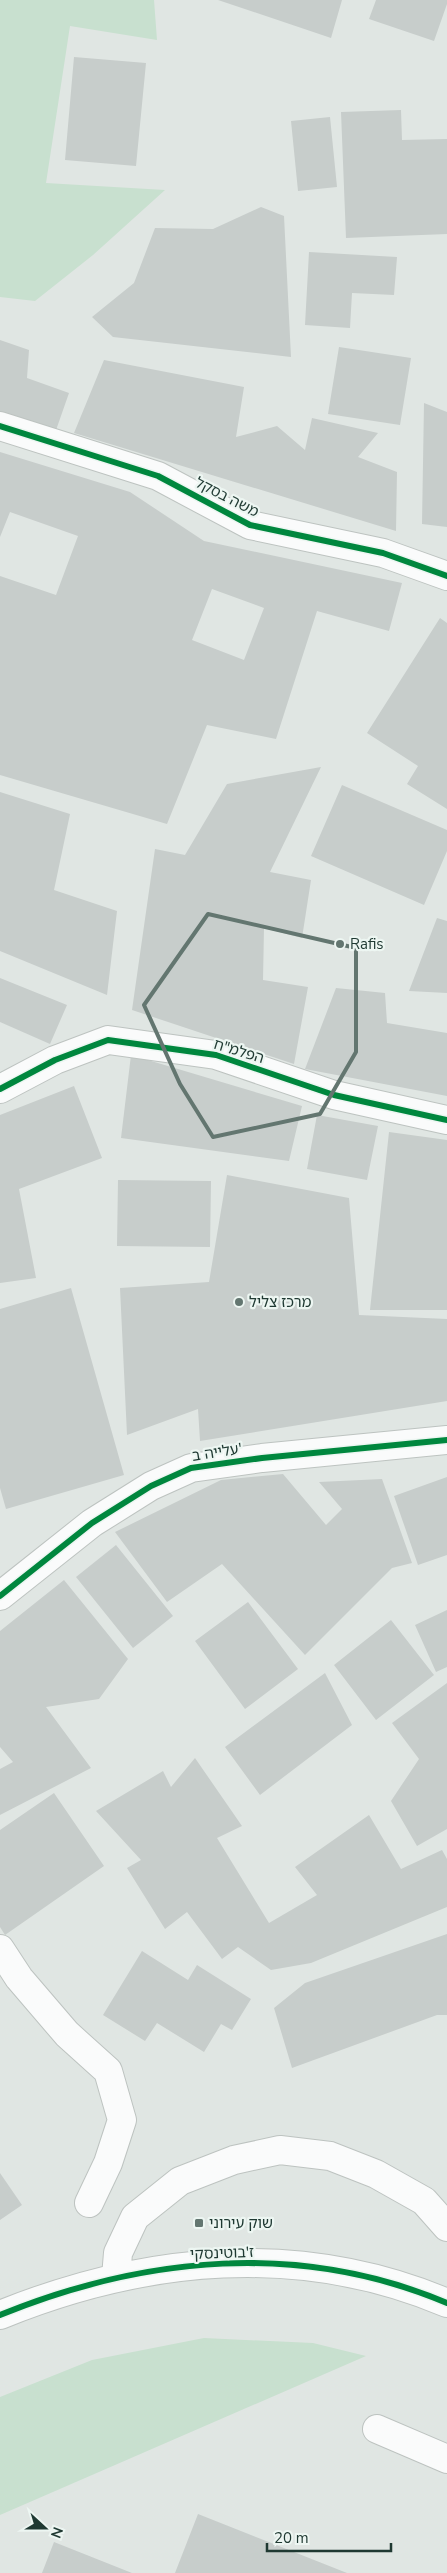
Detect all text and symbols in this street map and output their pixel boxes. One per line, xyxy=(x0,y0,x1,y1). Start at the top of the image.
street label: משה בסקל xyxy=(192,472,262,522)
place label: Rafis xyxy=(350,934,384,954)
marker: Rafis xyxy=(334,938,346,950)
street label: הפלמ"ח xyxy=(211,1034,267,1068)
place label: מרכז צליל xyxy=(249,1292,312,1312)
marker: מרכז צליל xyxy=(233,1296,245,1308)
street label: עלייה ב' xyxy=(191,1438,243,1466)
place label: שוק עירוני xyxy=(209,2213,273,2233)
marker: שוק עירוני xyxy=(193,2217,205,2229)
street label: ז'בוטינסקי xyxy=(190,2242,254,2264)
north arrow xyxy=(20,2503,70,2553)
scale bar xyxy=(267,2520,391,2552)
text: N xyxy=(46,2524,67,2541)
text: 20 m xyxy=(274,2528,309,2548)

